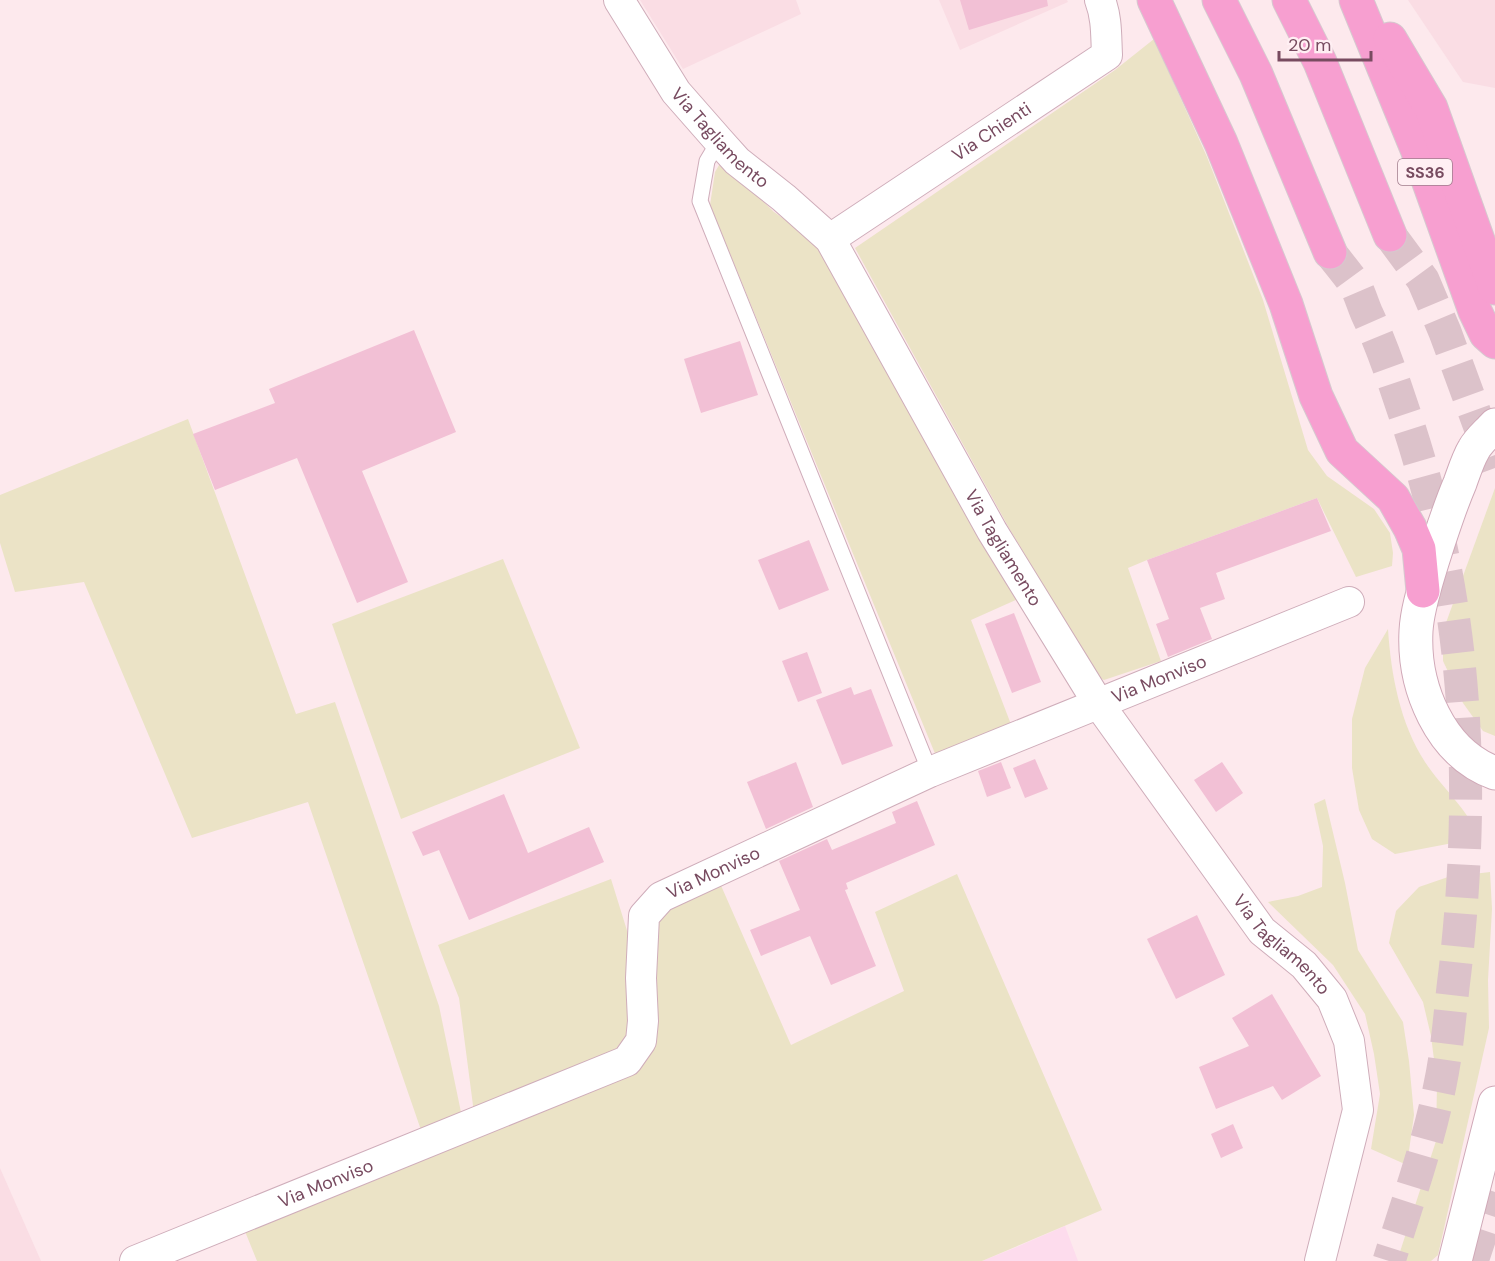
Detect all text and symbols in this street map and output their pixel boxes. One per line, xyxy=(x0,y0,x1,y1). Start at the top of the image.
scale bar xyxy=(1279,24,1370,62)
text: 20 m xyxy=(1288,33,1331,57)
street label: Via Tagliamento xyxy=(666,82,774,194)
street label: Via Chienti xyxy=(947,97,1036,167)
road number: SS36 xyxy=(1398,159,1452,185)
street label: Via Tagliamento xyxy=(959,485,1047,611)
street label: Via Monviso xyxy=(1108,649,1210,709)
street label: Via Monviso xyxy=(663,841,764,905)
street label: Via Tagliamento xyxy=(1227,889,1336,1000)
street label: Via Monviso xyxy=(275,1153,377,1213)

